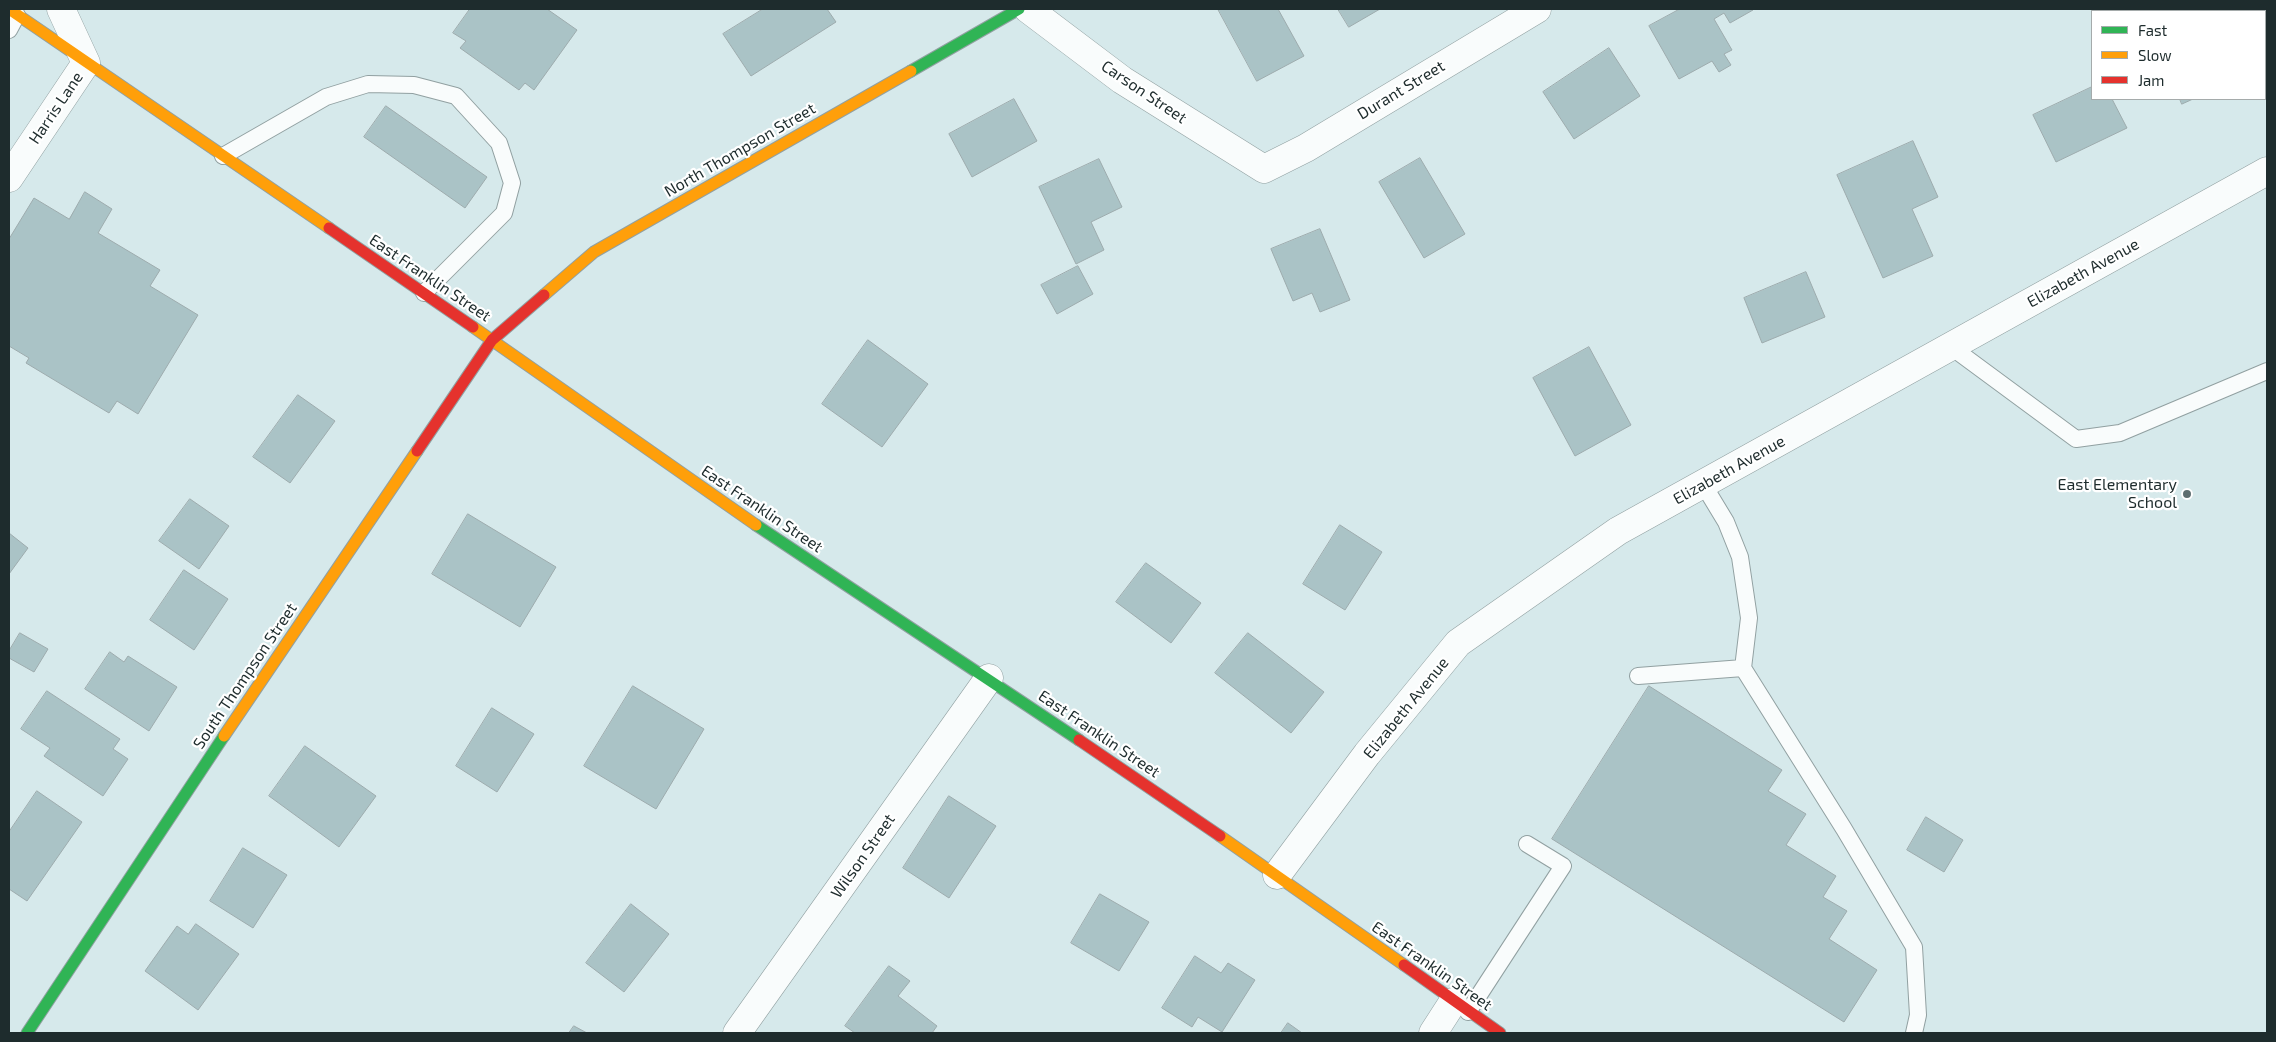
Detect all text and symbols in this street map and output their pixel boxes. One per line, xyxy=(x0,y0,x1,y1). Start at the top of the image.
legend xyxy=(2091,10,2266,100)
text: Fast xyxy=(2138,21,2167,39)
text: Slow xyxy=(2138,46,2172,64)
street label: Carson Street xyxy=(1098,56,1190,128)
street label: Durant Street xyxy=(1354,56,1448,124)
street label: Harris Lane xyxy=(25,68,87,148)
text: Jam xyxy=(2138,71,2164,89)
street label: North Thompson Street xyxy=(661,99,819,201)
street label: East Franklin Street xyxy=(366,230,494,326)
street label: Elizabeth Avenue xyxy=(2024,234,2142,312)
street label: Elizabeth Avenue xyxy=(1670,431,1788,509)
street label: East Franklin Street xyxy=(698,461,826,557)
place label: East Elementary School xyxy=(2057,475,2177,513)
marker: East Elementary School xyxy=(2181,488,2193,500)
street label: South Thompson Street xyxy=(189,599,301,753)
street label: Elizabeth Avenue xyxy=(1359,653,1453,763)
street label: East Franklin Street xyxy=(1035,686,1163,782)
street label: Wilson Street xyxy=(827,810,899,902)
street label: East Franklin Street xyxy=(1368,917,1496,1015)

